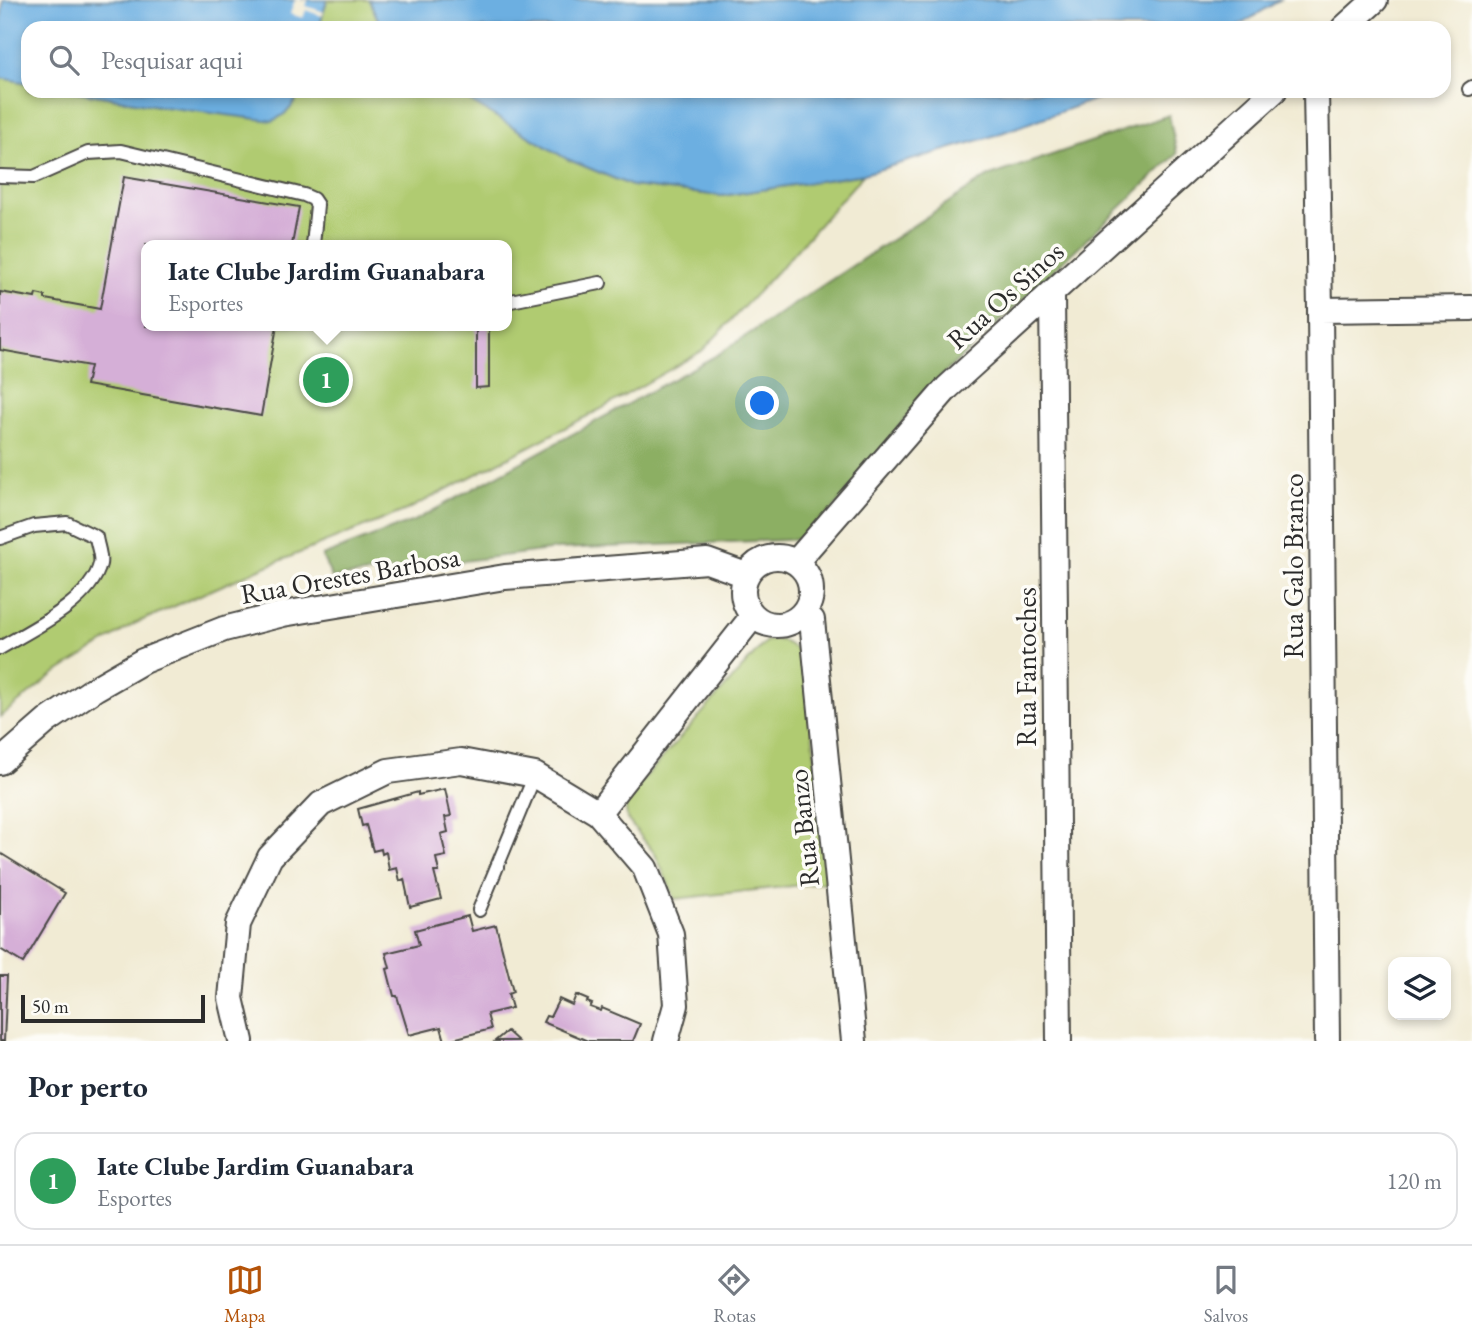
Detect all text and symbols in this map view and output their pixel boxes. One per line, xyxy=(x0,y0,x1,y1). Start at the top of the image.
search box xyxy=(21,21,1451,98)
icon: search xyxy=(45,41,83,79)
text: Pesquisar aqui xyxy=(101,43,243,77)
street label: Rua Os Sinos xyxy=(939,233,1071,357)
popup xyxy=(141,240,512,331)
text: Iate Clube Jardim Guanabara xyxy=(168,254,485,288)
text: Esportes xyxy=(168,288,243,318)
pin: 1 xyxy=(303,354,349,406)
your location xyxy=(745,386,779,420)
street label: Rua Galo Branco xyxy=(1275,473,1311,659)
street label: Rua Orestes Barbosa xyxy=(238,538,463,612)
street label: Rua Fantoches xyxy=(1008,587,1044,747)
street label: Rua Banzo xyxy=(779,767,827,889)
map controls xyxy=(1388,957,1451,1020)
button: layers xyxy=(1388,957,1451,1020)
scale bar xyxy=(21,992,205,1024)
text: 50 m xyxy=(32,994,69,1019)
text: Por perto xyxy=(28,1067,148,1106)
text: Iate Clube Jardim Guanabara xyxy=(97,1149,414,1183)
text: 1 xyxy=(47,1166,59,1196)
text: 120 m xyxy=(1386,1166,1442,1196)
text: Esportes xyxy=(97,1183,172,1213)
tab: Mapa xyxy=(224,1261,265,1328)
tab: Rotas xyxy=(713,1261,756,1328)
tab: Salvos xyxy=(1204,1261,1248,1328)

